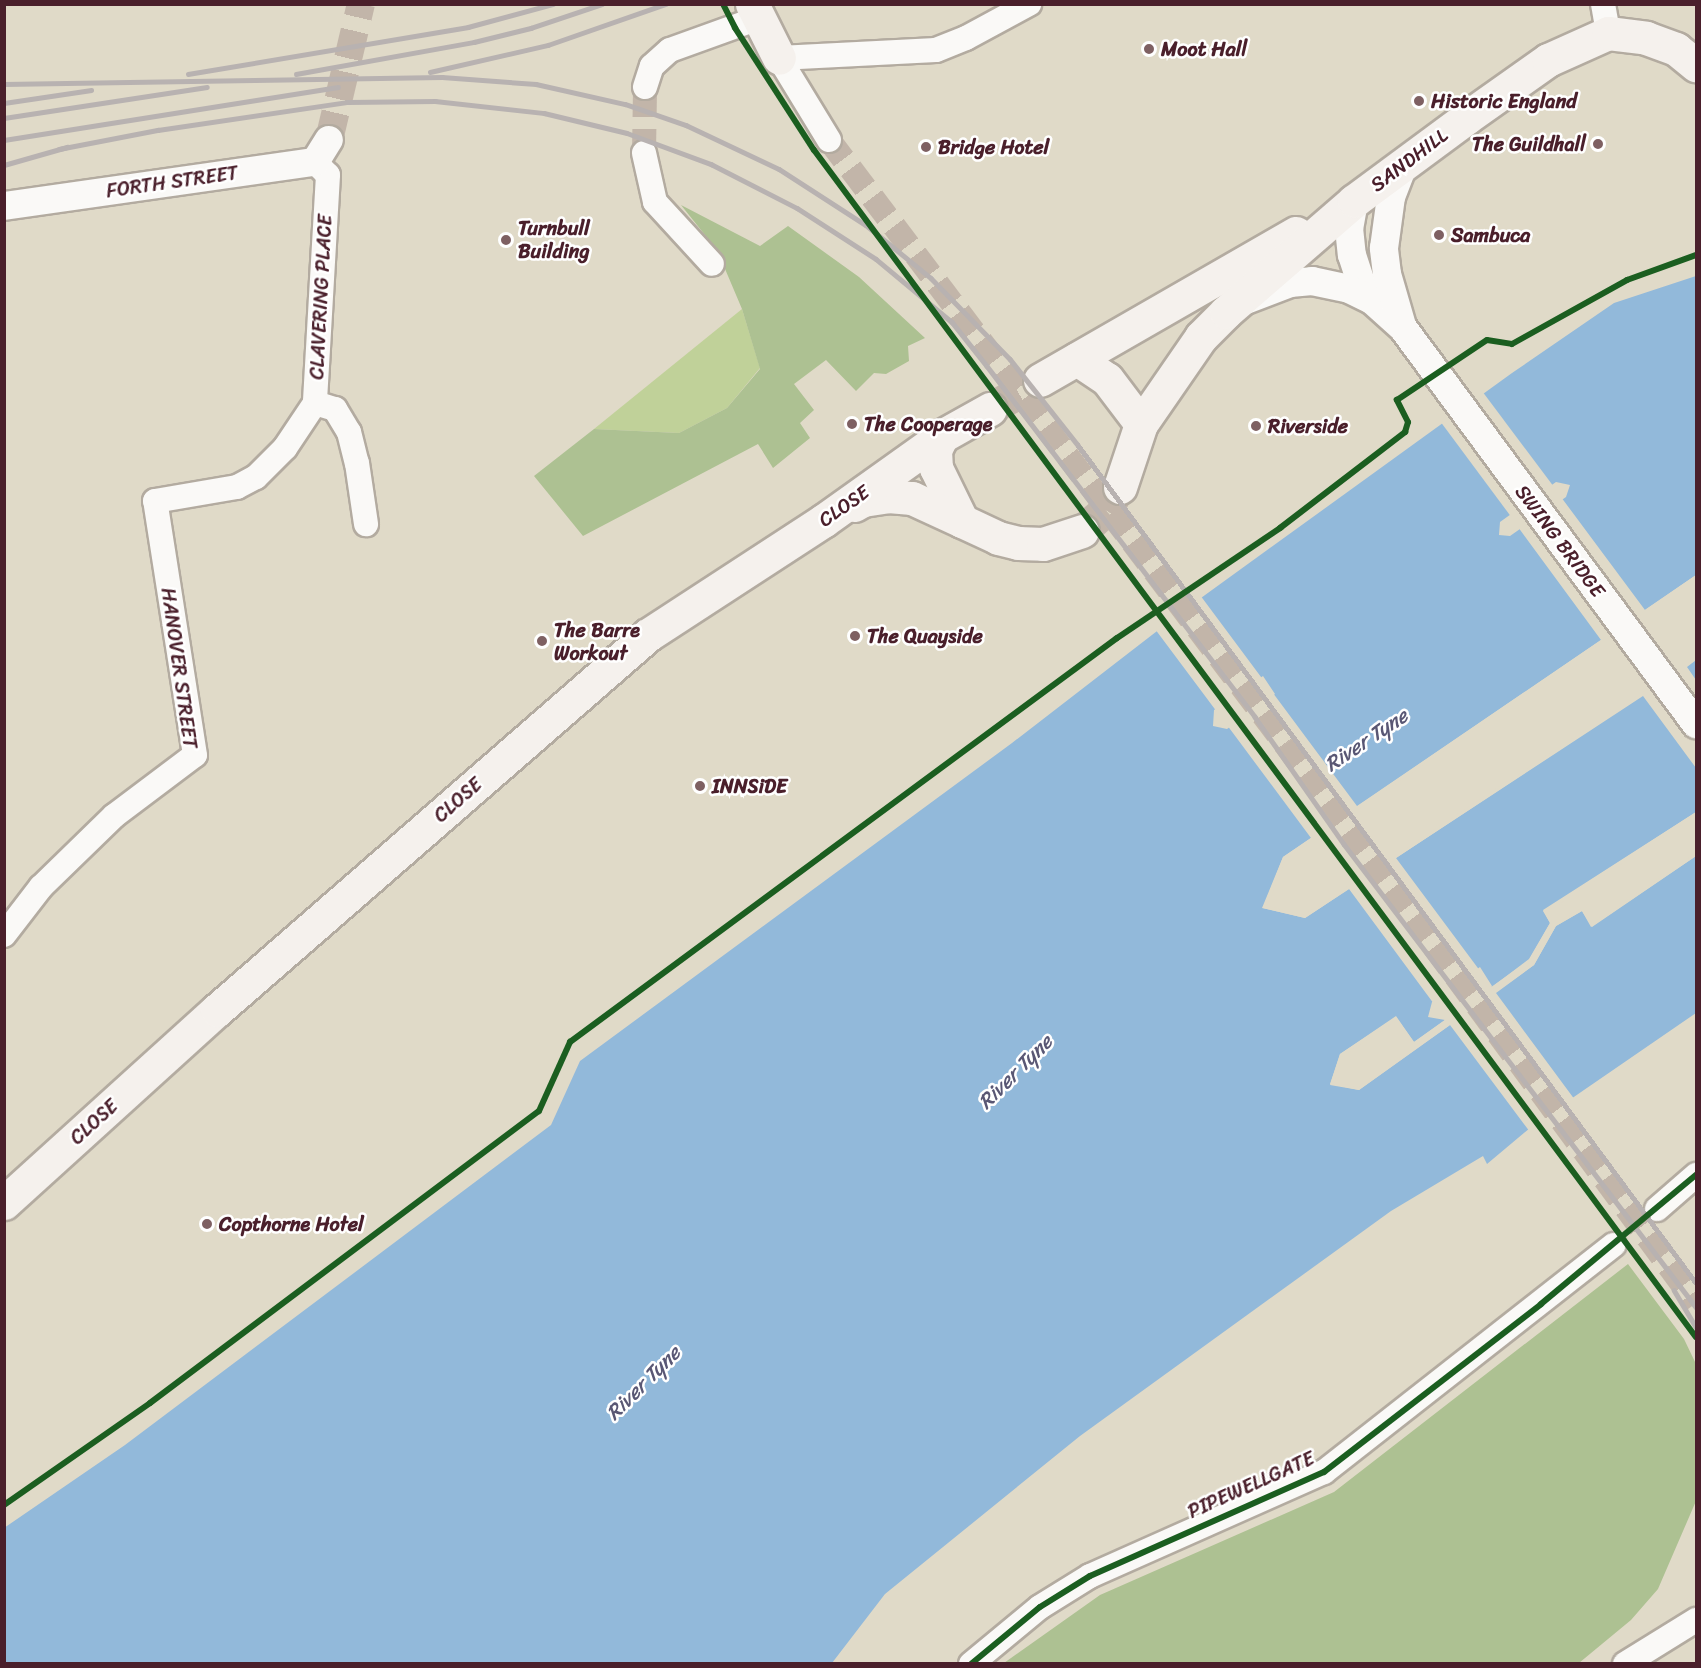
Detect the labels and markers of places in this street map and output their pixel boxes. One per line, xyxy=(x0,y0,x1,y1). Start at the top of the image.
place label: Moot Hall xyxy=(1161,37,1247,61)
marker: Moot Hall xyxy=(1142,42,1156,56)
place label: Historic England xyxy=(1431,89,1577,113)
marker: Historic England xyxy=(1412,94,1426,108)
place label: The Guildhall xyxy=(1472,132,1586,156)
place label: Bridge Hotel xyxy=(938,135,1049,159)
marker: The Guildhall xyxy=(1591,137,1605,151)
marker: Bridge Hotel xyxy=(919,140,933,154)
place label: Turnbull Building xyxy=(518,216,590,263)
place label: Sambuca xyxy=(1451,223,1530,247)
marker: Sambuca xyxy=(1432,228,1446,242)
marker: Turnbull Building xyxy=(499,233,513,247)
place label: The Cooperage xyxy=(864,412,993,436)
place label: Riverside xyxy=(1268,414,1348,438)
marker: The Cooperage xyxy=(845,417,859,431)
marker: Riverside xyxy=(1249,419,1263,433)
place label: The Barre Workout xyxy=(554,618,640,665)
place label: The Quayside xyxy=(867,624,984,648)
marker: The Quayside xyxy=(848,629,862,643)
marker: The Barre Workout xyxy=(535,634,549,648)
place label: INNSiDE xyxy=(712,774,787,798)
marker: INNSiDE xyxy=(693,779,707,793)
place label: Copthorne Hotel xyxy=(219,1212,364,1236)
marker: Copthorne Hotel xyxy=(200,1217,214,1231)

